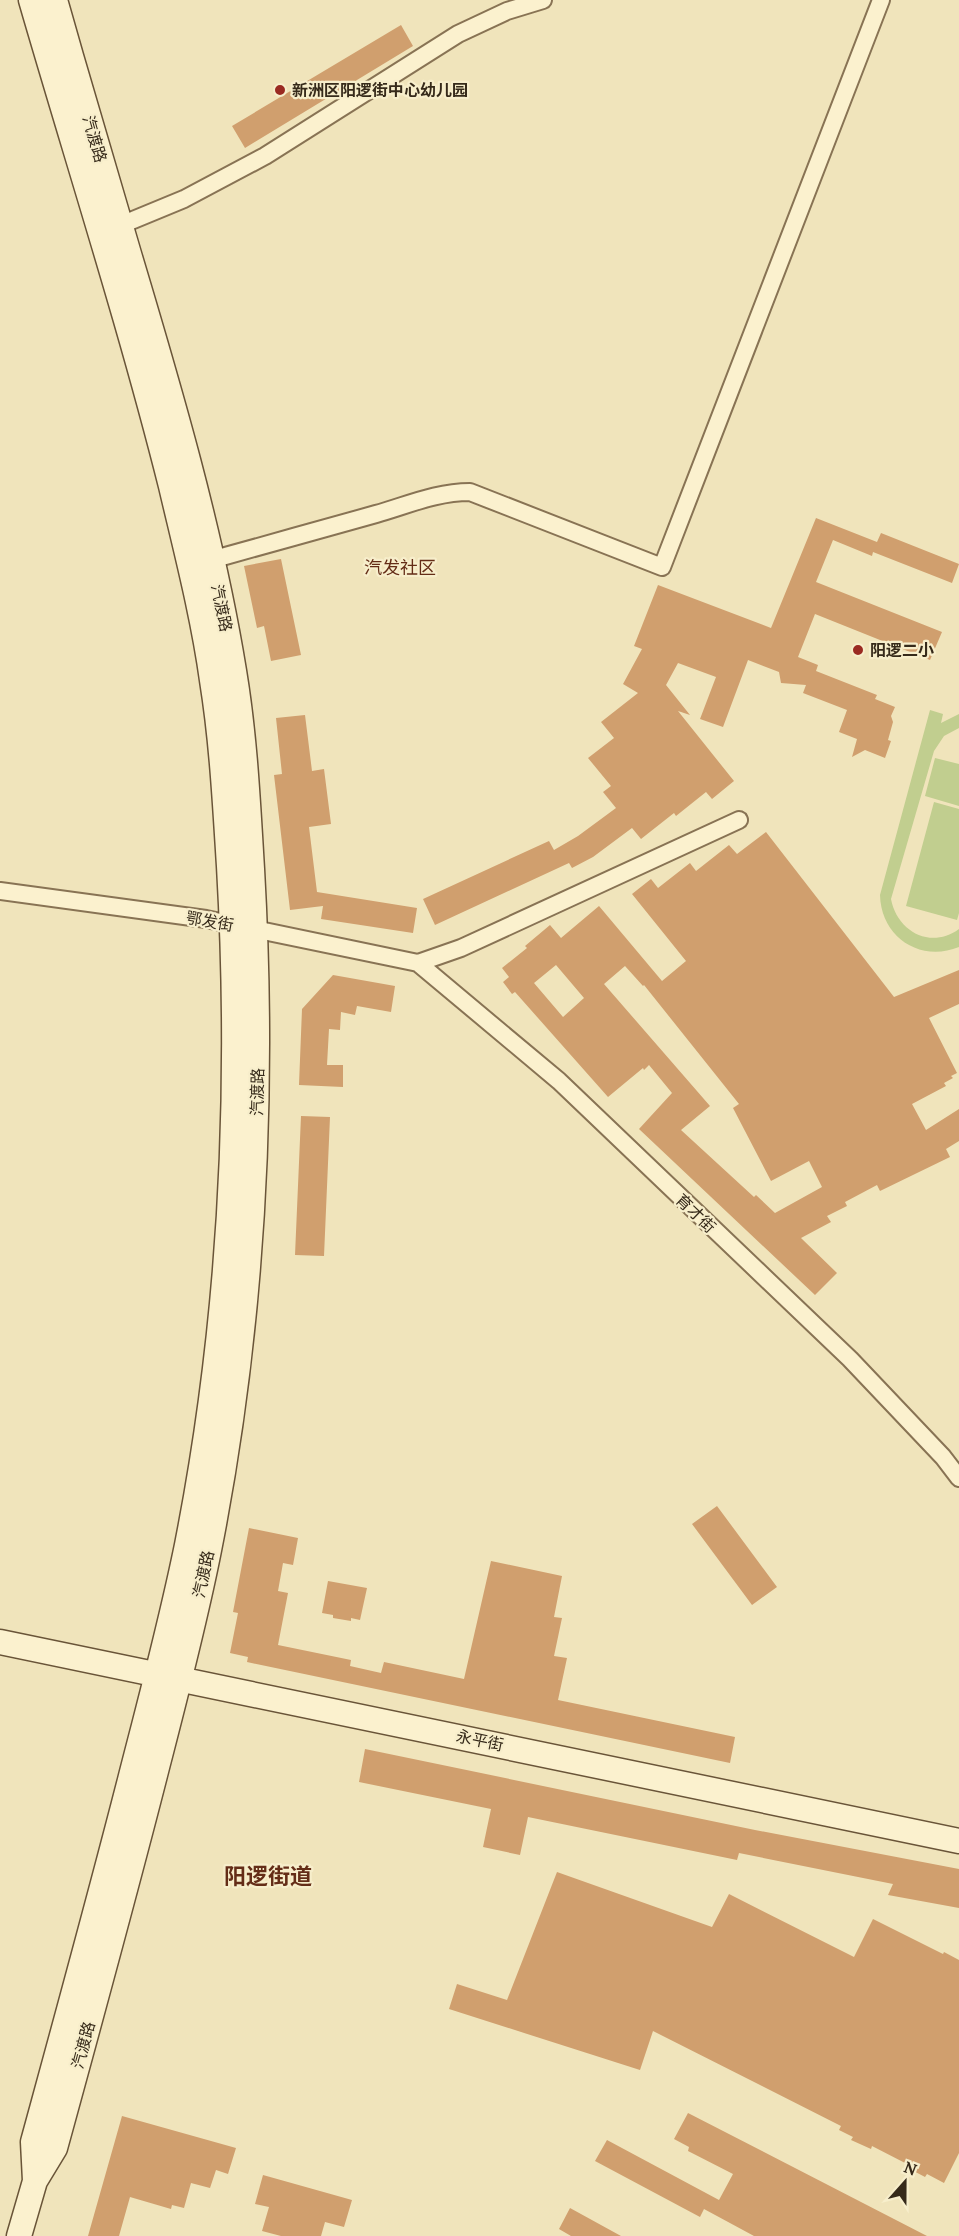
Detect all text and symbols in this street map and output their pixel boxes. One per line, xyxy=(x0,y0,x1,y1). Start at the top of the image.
place label: 新洲区阳逻街中心幼儿园 xyxy=(292,80,468,100)
marker: 新洲区阳逻街中心幼儿园 xyxy=(273,83,287,97)
street label: 汽渡路 xyxy=(79,113,111,165)
district label: 汽发社区 xyxy=(364,556,436,579)
street label: 汽渡路 xyxy=(207,582,237,634)
place label: 阳逻二小 xyxy=(870,640,934,660)
marker: 阳逻二小 xyxy=(851,643,865,657)
street label: 鄂发街 xyxy=(185,907,235,935)
street label: 汽渡路 xyxy=(247,1068,267,1116)
street label: 育才街 xyxy=(672,1189,720,1237)
street label: 汽渡路 xyxy=(188,1548,218,1600)
street label: 永平街 xyxy=(454,1725,506,1755)
district label: 阳逻街道 xyxy=(224,1862,312,1890)
street label: 汽渡路 xyxy=(67,2019,99,2071)
north arrow xyxy=(875,2152,935,2212)
text: N xyxy=(901,2156,920,2180)

